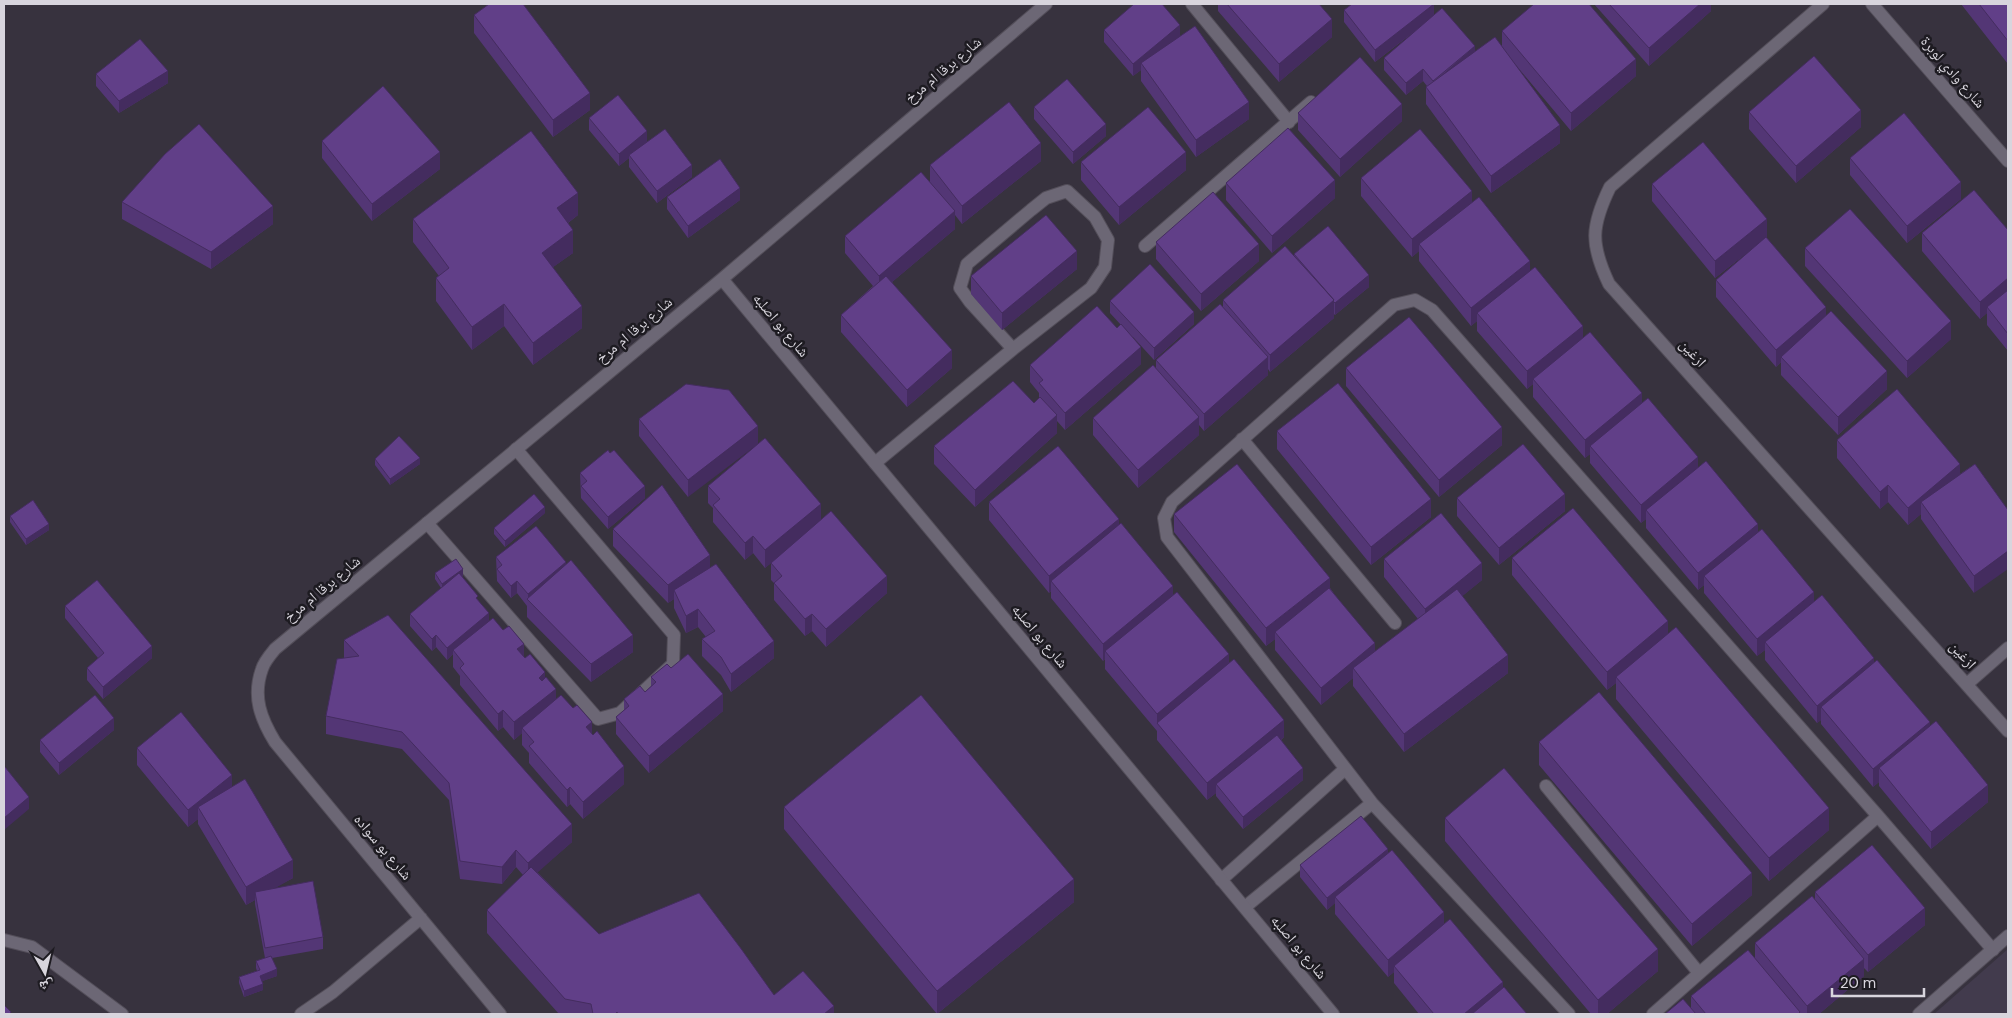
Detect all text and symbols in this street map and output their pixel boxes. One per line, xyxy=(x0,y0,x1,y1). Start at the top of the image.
street label: شارع برقا ام مرخ xyxy=(901,32,986,108)
street label: شارع وادي لوبرة xyxy=(1915,32,1990,113)
street label: شارع بو اصلبه xyxy=(748,289,814,361)
street label: شارع برقا ام مرخ xyxy=(592,292,677,368)
street label: ازغين xyxy=(1675,335,1711,371)
street label: شارع برقا ام مرخ xyxy=(280,551,365,627)
street label: شارع بو اصلبه xyxy=(1007,600,1073,672)
street label: ازغين xyxy=(1945,637,1981,673)
street label: شارع بو سواده xyxy=(349,810,417,884)
street label: شارع بو اصلبه xyxy=(1266,911,1332,983)
north arrow xyxy=(20,948,70,998)
scale bar xyxy=(1832,966,1924,998)
text: 20 m xyxy=(1840,973,1876,993)
text: ش xyxy=(38,976,55,996)

